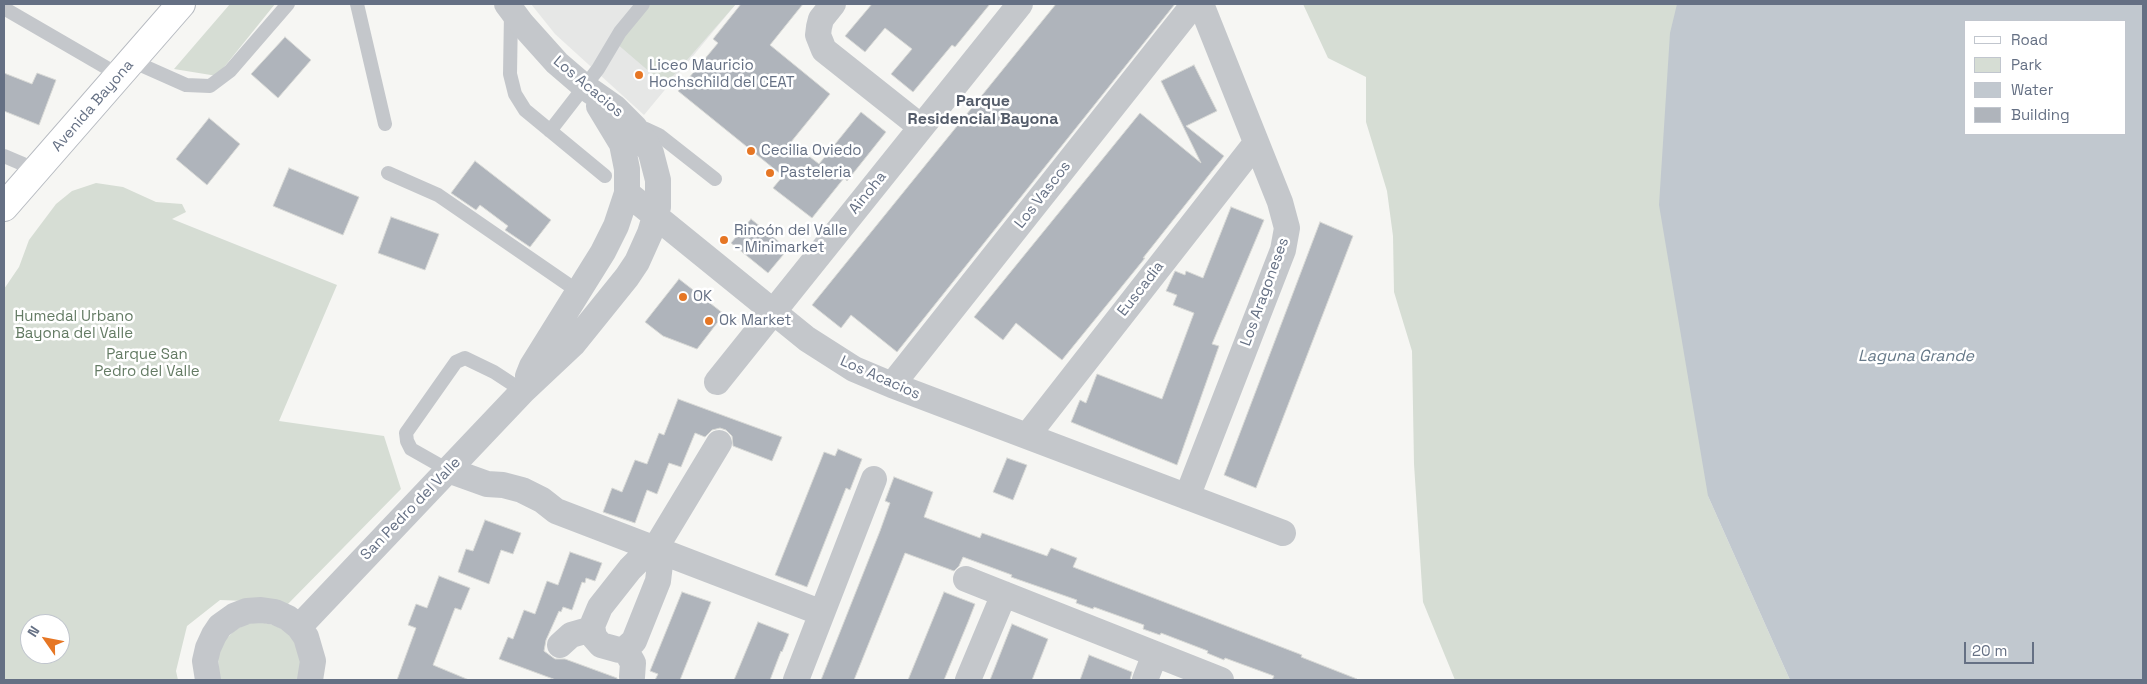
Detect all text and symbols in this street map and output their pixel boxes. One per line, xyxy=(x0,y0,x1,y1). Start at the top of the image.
legend xyxy=(1964,20,2127,135)
text: Road xyxy=(2011,30,2048,49)
street label: Los Acacios xyxy=(549,53,627,121)
text: Park xyxy=(2011,55,2042,74)
street label: Avenida Bayona xyxy=(48,57,138,155)
place label: Liceo Mauricio Hochschild del CEAT xyxy=(649,57,794,92)
marker: Liceo Mauricio Hochschild del CEAT xyxy=(633,69,645,81)
text: Water xyxy=(2011,80,2053,99)
district label: Parque Residencial Bayona xyxy=(908,92,1058,130)
text: Building xyxy=(2011,105,2070,124)
place label: Cecilia Oviedo xyxy=(761,142,862,160)
marker: Cecilia Oviedo xyxy=(745,145,757,157)
street label: Los Vascos xyxy=(1011,158,1075,232)
place label: Pasteleria xyxy=(780,164,851,182)
marker: Pasteleria xyxy=(764,167,776,179)
street label: Ainoha xyxy=(845,168,891,218)
place label: Rincón del Valle - Minimarket xyxy=(734,222,847,257)
marker: Rincón del Valle - Minimarket xyxy=(718,234,730,246)
street label: Los Aragoneses xyxy=(1237,235,1293,349)
street label: Euscadia xyxy=(1114,258,1168,320)
place label: OK xyxy=(693,288,712,306)
marker: OK xyxy=(677,291,689,303)
park label: Humedal Urbano Bayona del Valle xyxy=(14,308,134,343)
place label: Ok Market xyxy=(719,312,791,330)
marker: Ok Market xyxy=(703,315,715,327)
park label: Parque San Pedro del Valle xyxy=(94,346,200,381)
water label: Laguna Grande xyxy=(1858,347,1974,367)
street label: Los Acacios xyxy=(837,352,923,404)
street label: San Pedro del Valle xyxy=(357,454,465,564)
north arrow xyxy=(20,614,70,664)
text: N xyxy=(23,623,43,640)
scale bar xyxy=(1967,632,2037,664)
text: 20 m xyxy=(1972,641,2007,660)

